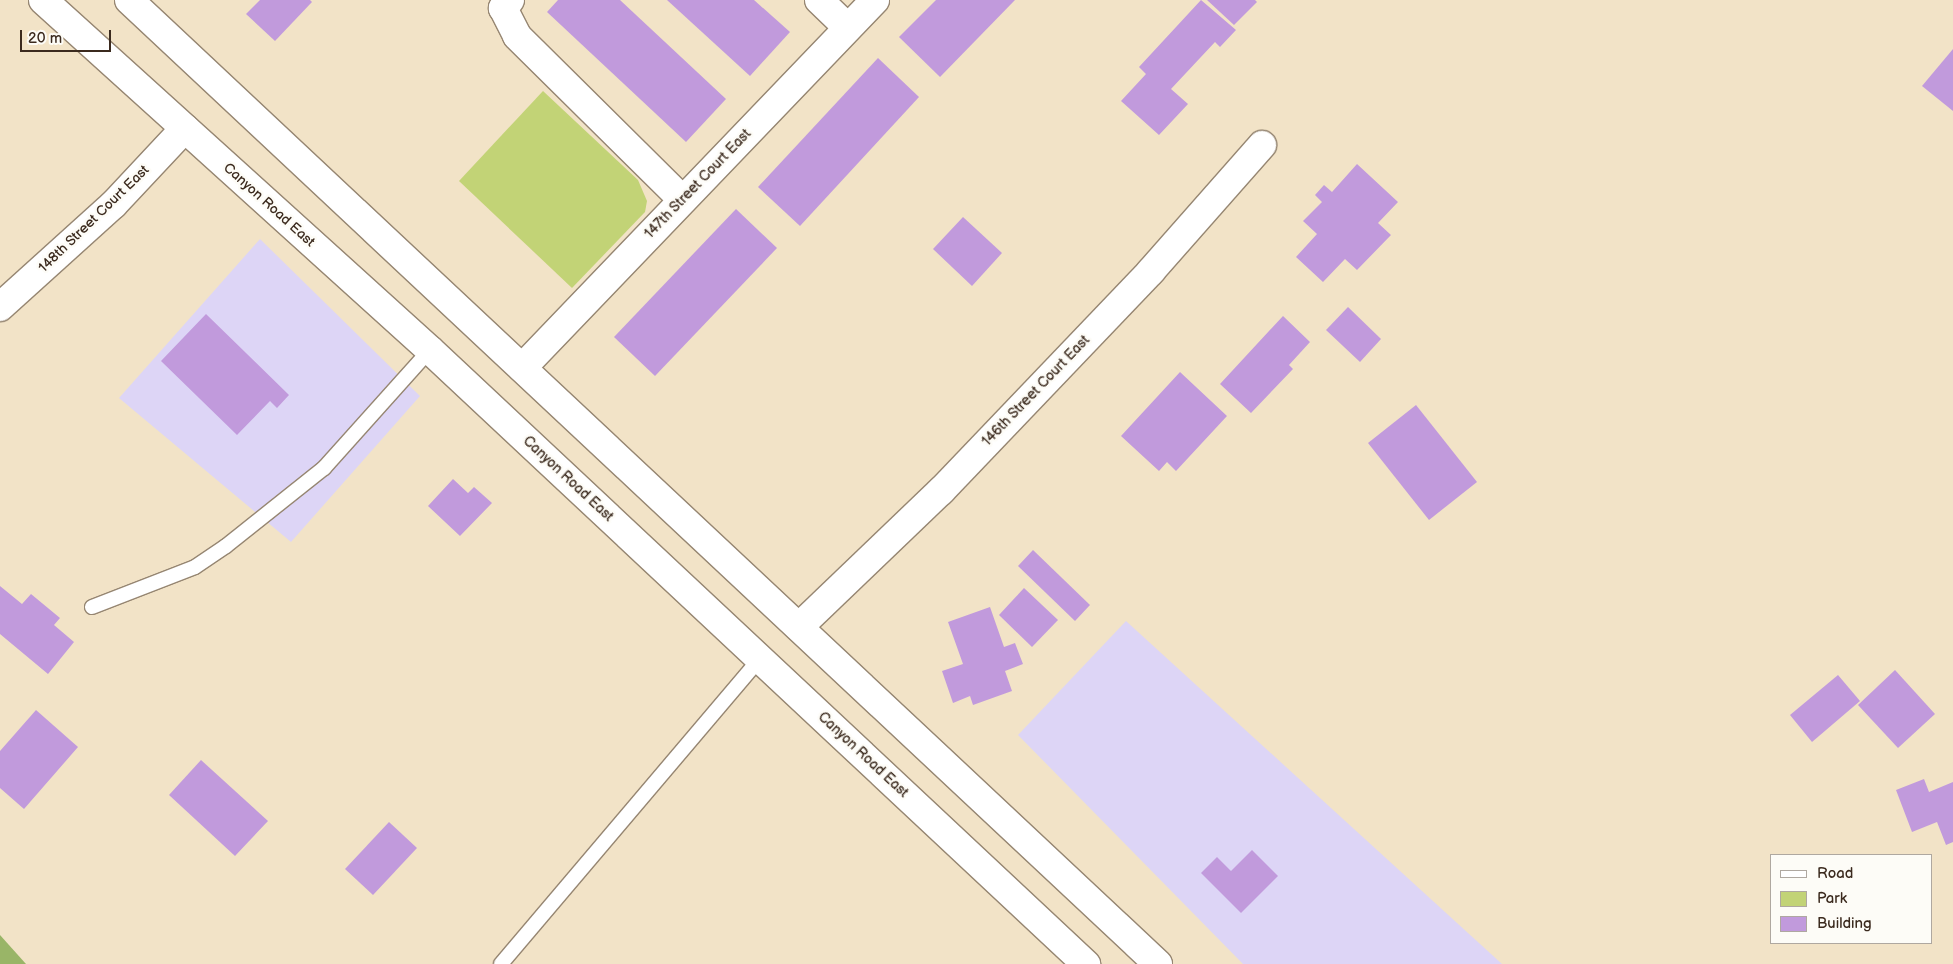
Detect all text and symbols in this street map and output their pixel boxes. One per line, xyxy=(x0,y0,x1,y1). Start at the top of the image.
scale bar xyxy=(22,20,114,52)
text: 20 m xyxy=(28,29,62,48)
street label: 147th Street Court East xyxy=(641,126,755,242)
street label: Canyon Road East xyxy=(220,159,318,251)
street label: 148th Street Court East xyxy=(35,162,153,276)
street label: 146th Street Court East xyxy=(979,332,1093,450)
street label: Canyon Road East xyxy=(519,433,617,525)
street label: Canyon Road East xyxy=(814,709,912,801)
legend xyxy=(1770,854,1933,944)
text: Road xyxy=(1817,864,1853,883)
text: Park xyxy=(1817,889,1847,908)
text: Building xyxy=(1817,914,1872,933)

